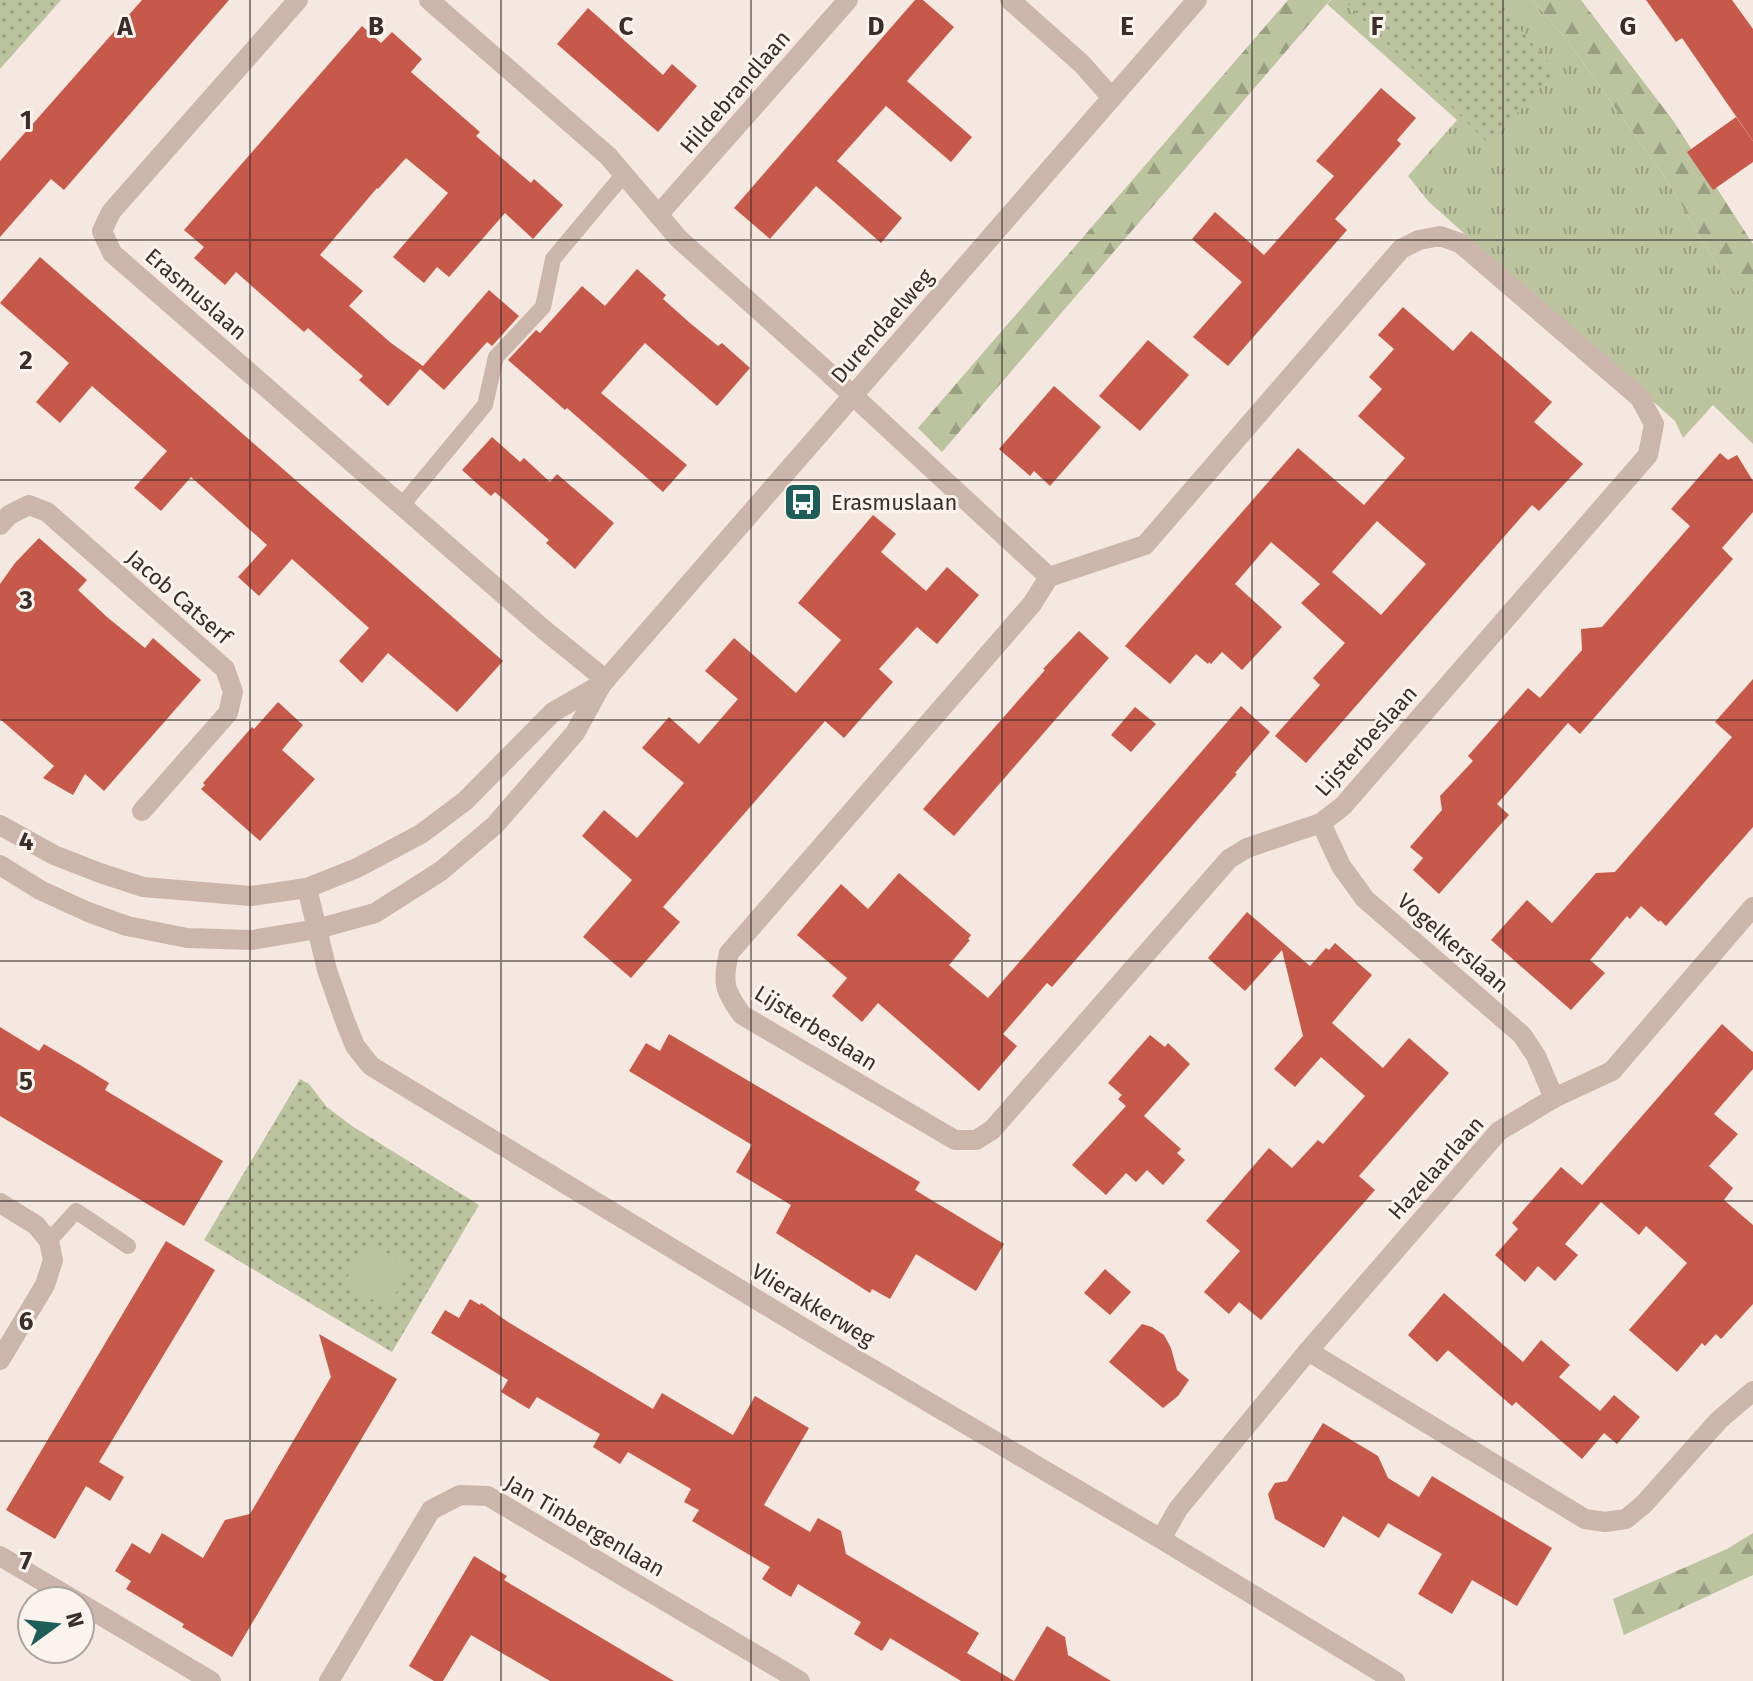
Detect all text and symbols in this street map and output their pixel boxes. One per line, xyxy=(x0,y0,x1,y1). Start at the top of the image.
text: A xyxy=(116,11,133,42)
text: B xyxy=(368,11,384,42)
text: C xyxy=(619,11,634,42)
text: D xyxy=(868,11,885,42)
text: E xyxy=(1120,11,1134,42)
text: F xyxy=(1371,11,1384,42)
text: G xyxy=(1620,11,1636,42)
street label: Hildebrandlaan xyxy=(674,25,796,159)
text: 1 xyxy=(20,105,32,136)
street label: Erasmuslaan xyxy=(139,242,253,346)
street label: Durendaelweg xyxy=(825,263,939,389)
text: 2 xyxy=(19,345,33,376)
bus stop icon: Erasmuslaan xyxy=(782,481,824,523)
place label: Erasmuslaan xyxy=(831,489,957,516)
street label: Jacob Catserf xyxy=(121,544,238,651)
text: 3 xyxy=(18,585,33,616)
street label: Lijsterbeslaan xyxy=(1309,680,1423,802)
text: 4 xyxy=(19,826,34,857)
street label: Vogelkerslaan xyxy=(1392,887,1514,999)
street label: Lijsterbeslaan xyxy=(749,979,883,1077)
text: 5 xyxy=(19,1066,33,1097)
street label: Hazelaarlaan xyxy=(1382,1111,1490,1225)
street label: Vlierakkerweg xyxy=(747,1258,880,1353)
text: 6 xyxy=(19,1306,34,1337)
street label: Jan Tinbergenlaan xyxy=(500,1469,670,1583)
text: 7 xyxy=(20,1546,32,1577)
north arrow xyxy=(16,1585,96,1665)
text: N xyxy=(60,1609,90,1630)

